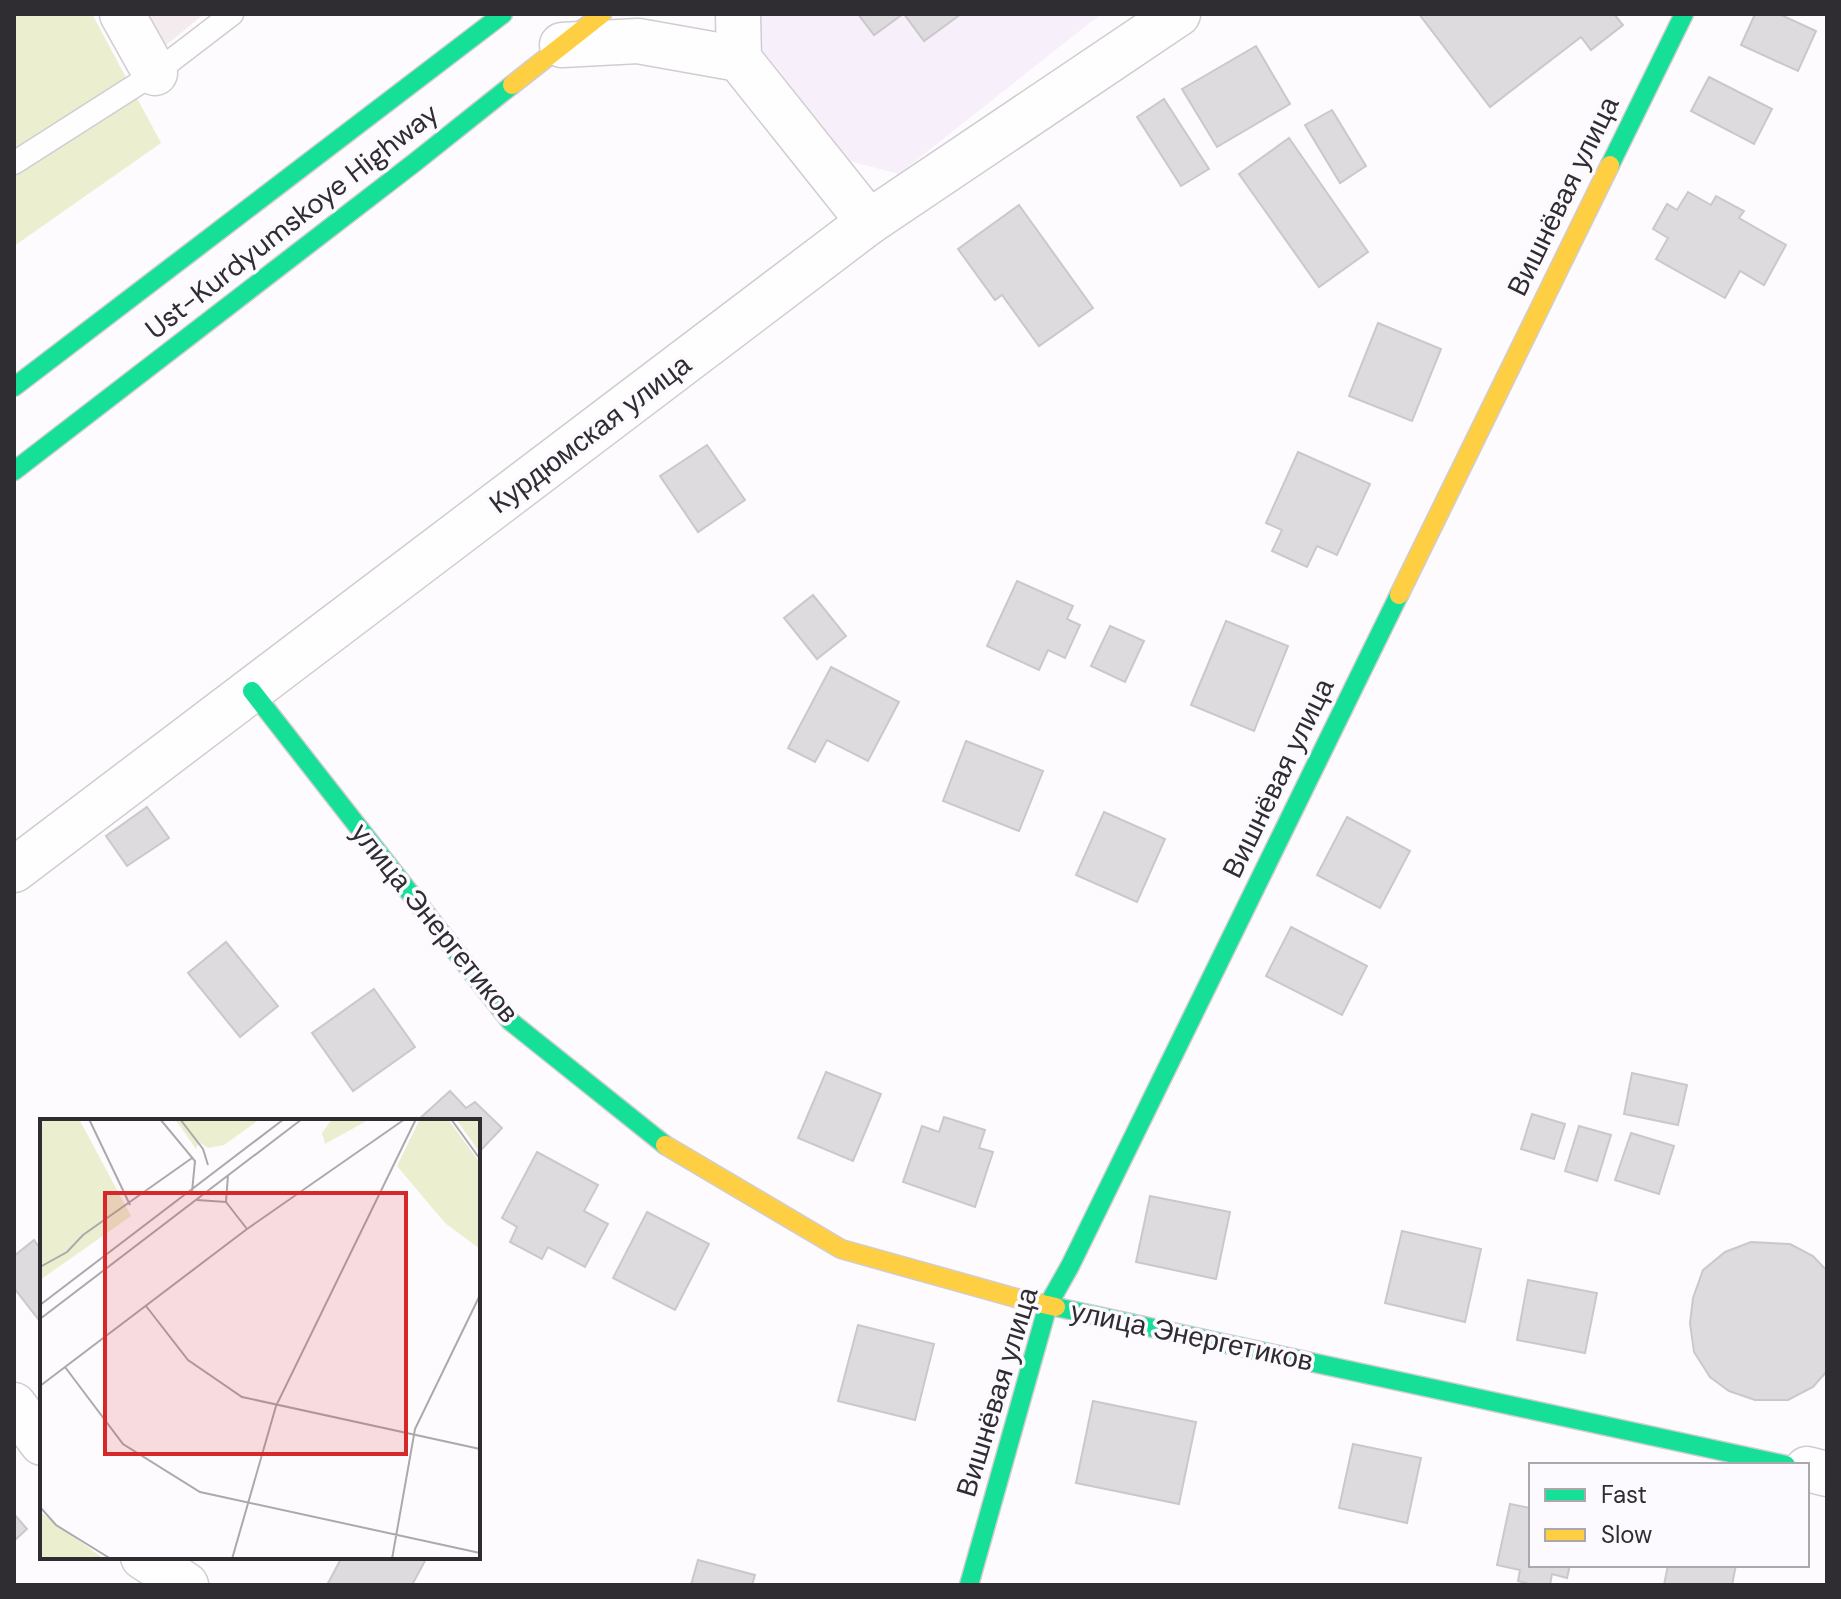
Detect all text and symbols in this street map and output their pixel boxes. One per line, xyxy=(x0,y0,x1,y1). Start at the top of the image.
street label: Вишнёвая улица xyxy=(1499,90,1627,302)
street label: Ust-Kurdyumskoye Highway xyxy=(138,95,446,347)
street label: Курдюмская улица xyxy=(482,346,699,522)
street label: Вишнёвая улица xyxy=(1214,672,1342,884)
street label: улица Энергетиков xyxy=(343,815,527,1031)
inset map xyxy=(40,1119,480,1559)
street label: Вишнёвая улица xyxy=(948,1282,1047,1501)
street label: улица Энергетиков xyxy=(1067,1292,1317,1380)
legend xyxy=(1529,1463,1809,1567)
text: Fast xyxy=(1601,1479,1647,1510)
text: Slow xyxy=(1601,1519,1652,1550)

